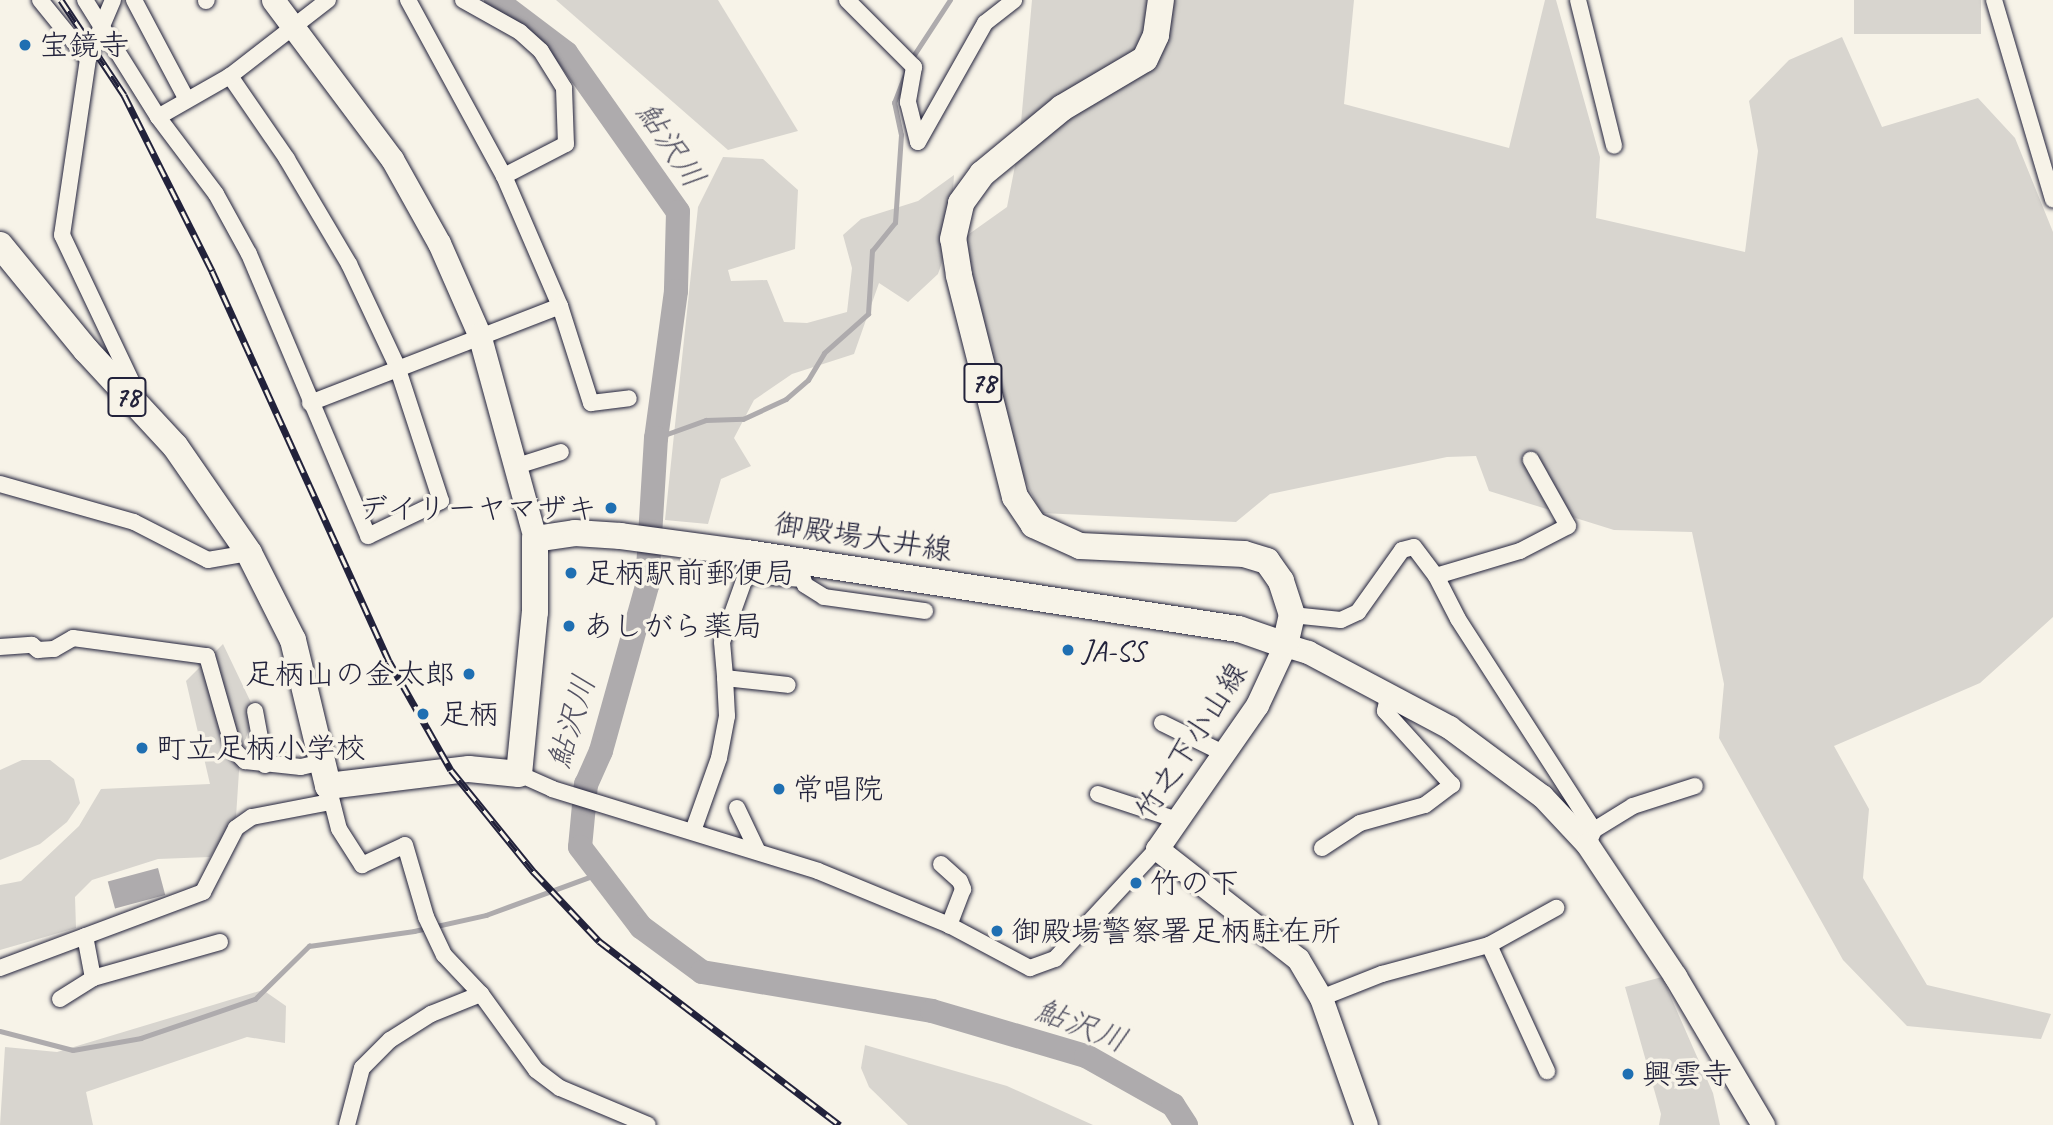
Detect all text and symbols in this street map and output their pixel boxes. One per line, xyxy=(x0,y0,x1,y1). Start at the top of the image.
place label: 宝鏡寺 xyxy=(39,27,129,63)
marker: 宝鏡寺 xyxy=(17,37,33,53)
water label: 鮎沢川 xyxy=(627,94,713,196)
road number: 78 xyxy=(962,358,1004,408)
road number: 78 xyxy=(106,372,148,422)
place label: デイリーヤマザキ xyxy=(357,490,597,526)
marker: デイリーヤマザキ xyxy=(603,500,619,516)
street label: 御殿場大井線 xyxy=(771,505,955,569)
place label: 足柄駅前郵便局 xyxy=(585,555,795,591)
marker: 足柄駅前郵便局 xyxy=(563,565,579,581)
place label: あしがら薬局 xyxy=(583,608,763,644)
marker: あしがら薬局 xyxy=(561,618,577,634)
place label: JA-SS xyxy=(1082,632,1145,668)
marker: JA-SS xyxy=(1060,642,1076,658)
place label: 足柄山の金太郎 xyxy=(245,656,455,692)
street label: 竹之下小山線 xyxy=(1127,656,1255,826)
marker: 足柄山の金太郎 xyxy=(461,666,477,682)
water label: 鮎沢川 xyxy=(540,670,604,774)
place label: 足柄 xyxy=(439,696,499,732)
marker: 足柄 xyxy=(413,704,433,724)
place label: 町立足柄小学校 xyxy=(156,730,366,766)
marker: 町立足柄小学校 xyxy=(134,740,150,756)
place label: 常唱院 xyxy=(793,771,883,807)
marker: 常唱院 xyxy=(771,781,787,797)
place label: 竹の下 xyxy=(1150,865,1240,901)
marker: 竹の下 xyxy=(1128,875,1144,891)
place label: 御殿場警察署足柄駐在所 xyxy=(1011,913,1341,949)
marker: 御殿場警察署足柄駐在所 xyxy=(989,923,1005,939)
water label: 鮎沢川 xyxy=(1029,991,1133,1061)
place label: 興雲寺 xyxy=(1642,1056,1732,1092)
marker: 興雲寺 xyxy=(1620,1066,1636,1082)

